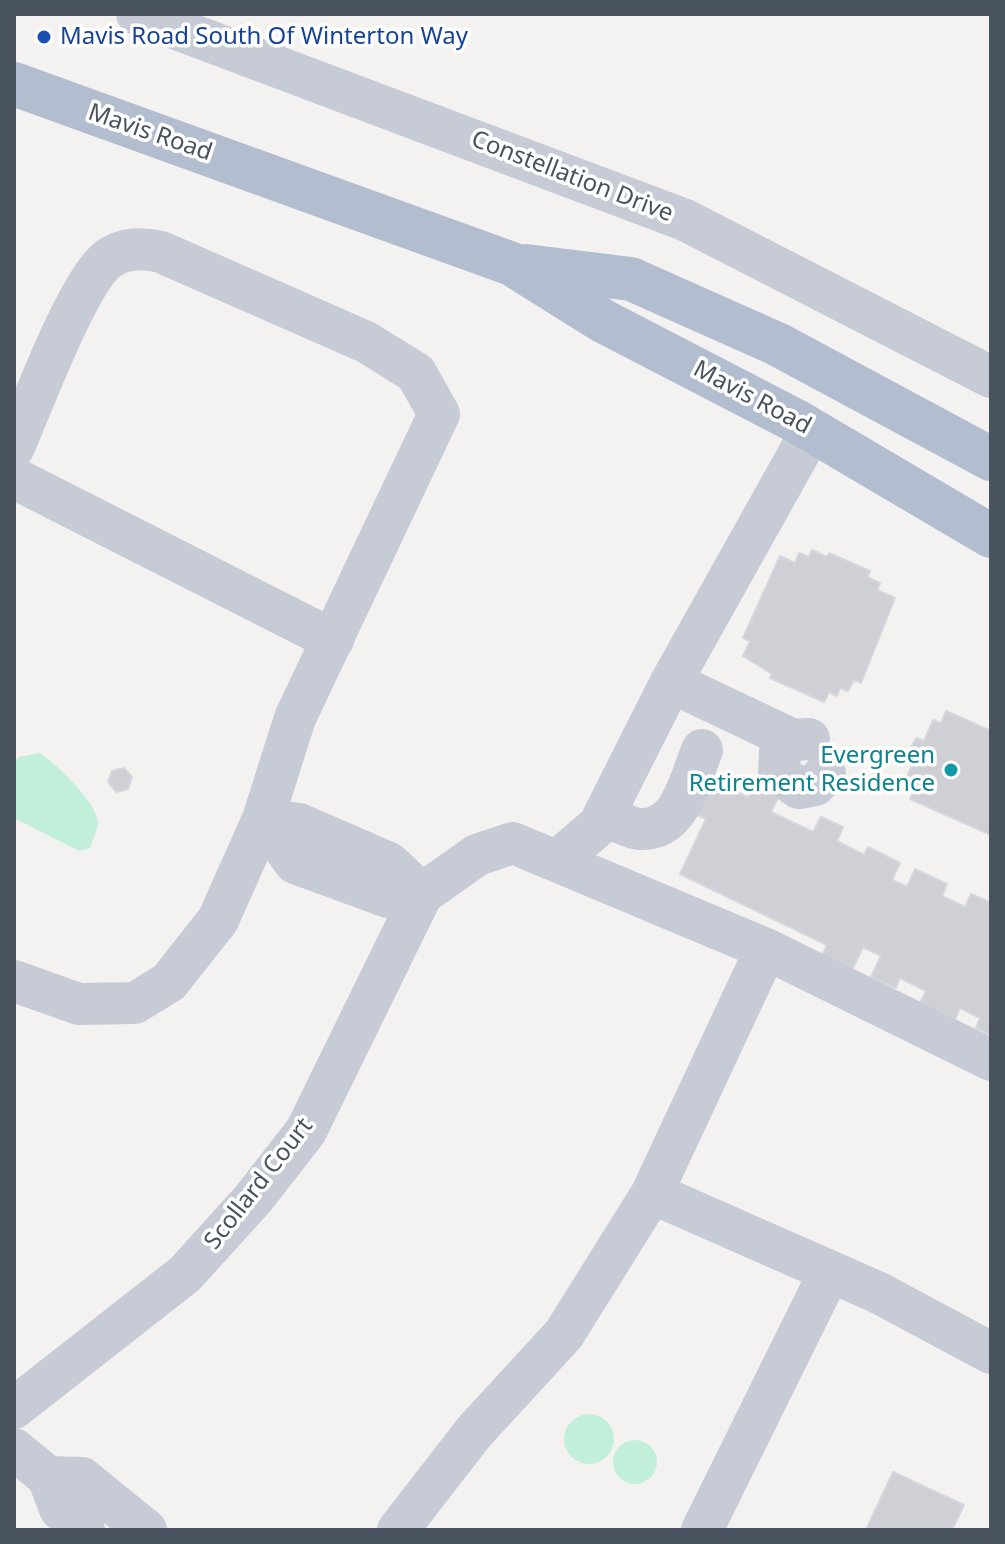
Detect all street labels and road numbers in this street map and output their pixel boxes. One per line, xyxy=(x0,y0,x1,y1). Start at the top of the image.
street label: Mavis Road xyxy=(84,98,216,168)
street label: Constellation Drive xyxy=(467,125,677,229)
street label: Mavis Road xyxy=(688,355,816,441)
street label: Scollard Court xyxy=(199,1113,319,1255)

